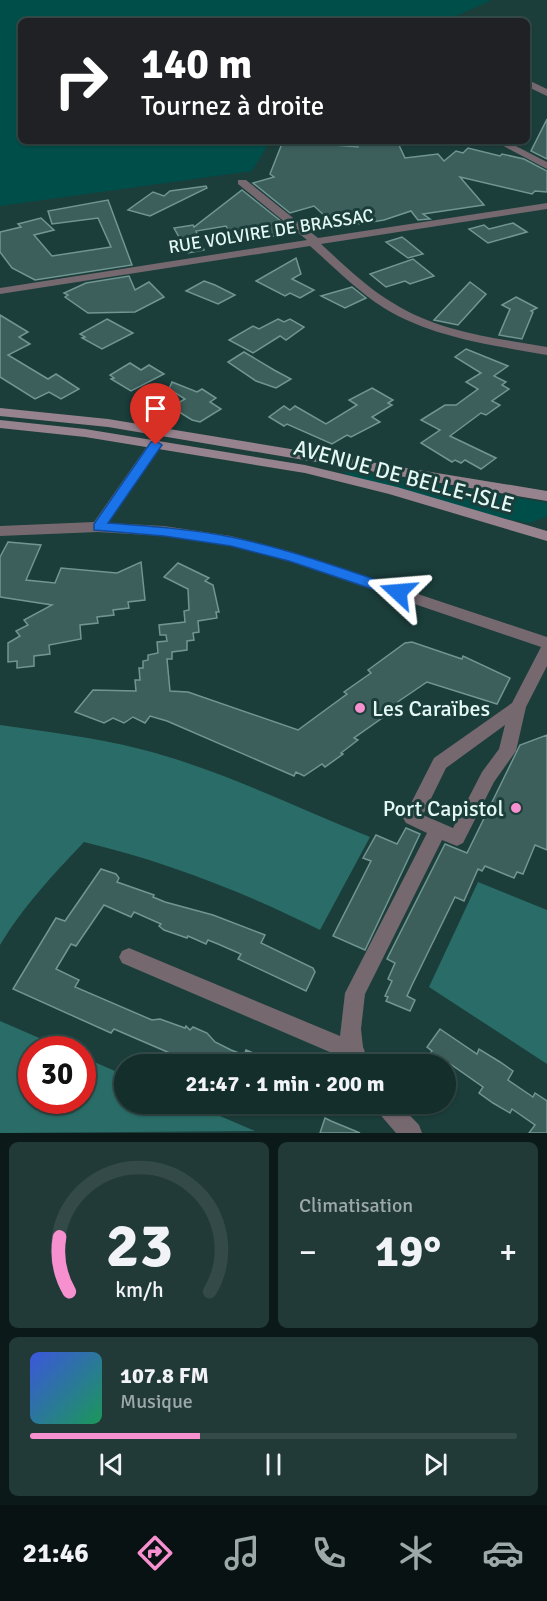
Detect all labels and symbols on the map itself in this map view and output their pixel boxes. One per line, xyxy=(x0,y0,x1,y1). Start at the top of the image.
street label: RUE VOLVIRE DE BRASSAC xyxy=(167,204,375,258)
pin xyxy=(130,383,181,445)
street label: AVENUE DE BELLE-ISLE xyxy=(291,434,517,518)
position arrow xyxy=(366,560,430,624)
place label: Les Caraïbes xyxy=(372,695,490,722)
marker: Les Caraïbes xyxy=(353,701,367,715)
place label: Port Capistol xyxy=(383,795,504,822)
marker: Port Capistol xyxy=(509,801,523,815)
speed limit sign: 30 xyxy=(18,1036,96,1114)

